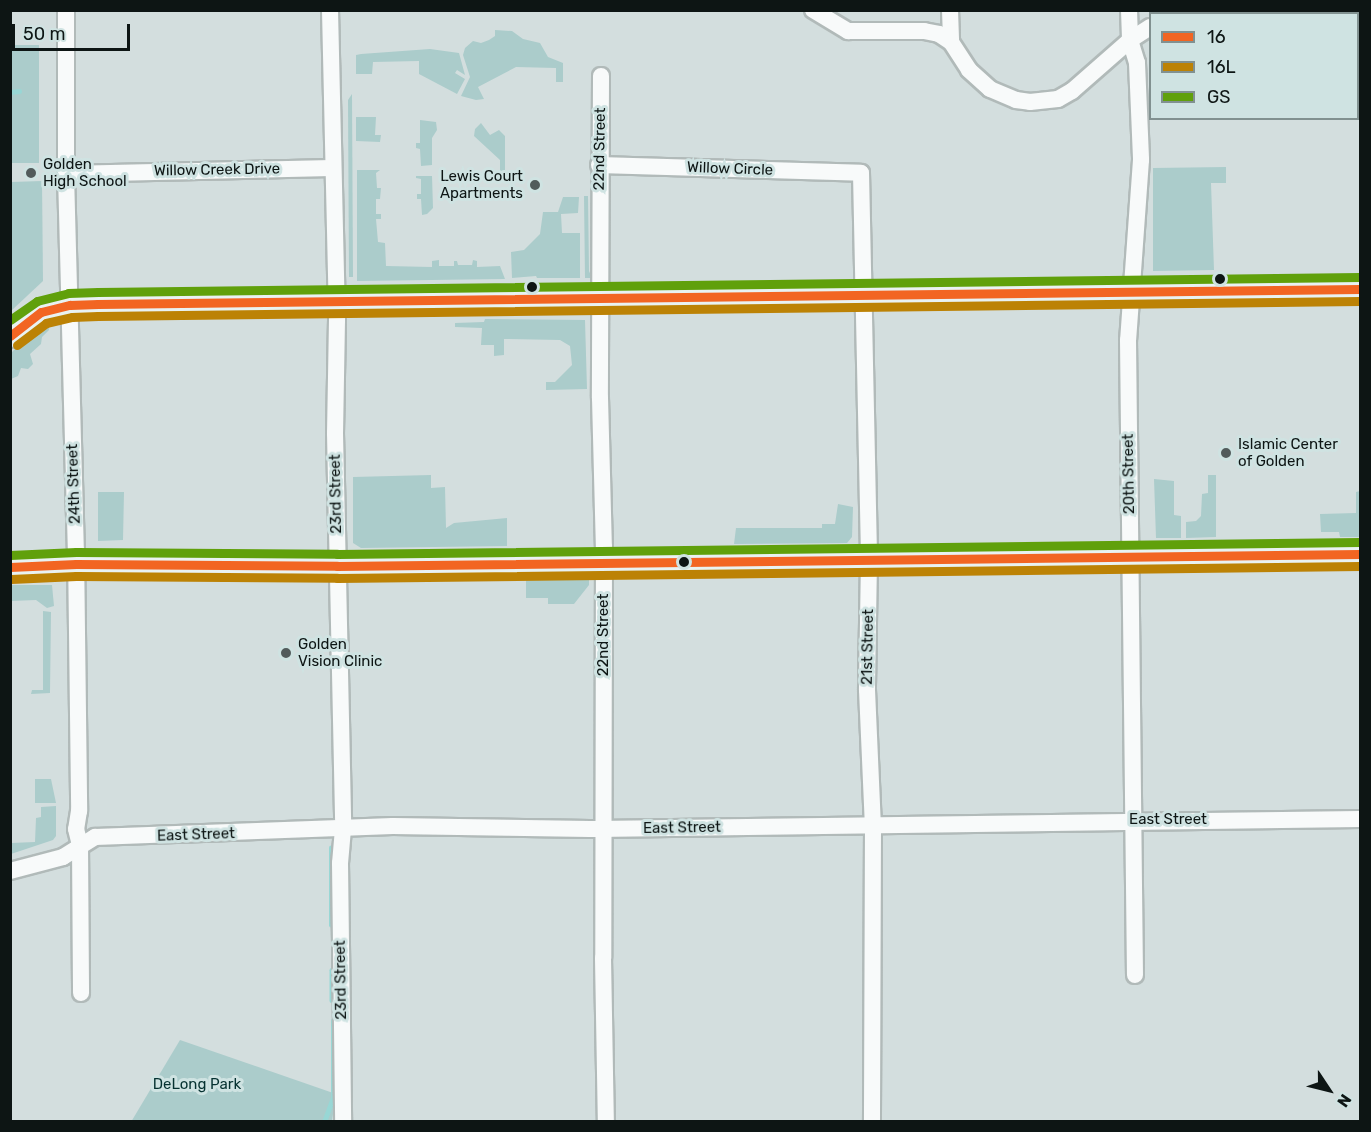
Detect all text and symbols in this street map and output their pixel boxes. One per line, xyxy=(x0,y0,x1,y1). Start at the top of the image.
scale bar xyxy=(15,12,134,50)
legend xyxy=(1149,12,1359,120)
text: 50 m xyxy=(23,23,66,45)
text: 16 xyxy=(1207,26,1226,48)
text: 16L xyxy=(1207,56,1236,78)
text: GS xyxy=(1207,86,1230,108)
street label: 22nd Street xyxy=(590,108,610,190)
place label: Golden High School xyxy=(43,155,127,190)
street label: Willow Circle xyxy=(686,158,774,180)
street label: Willow Creek Drive xyxy=(153,160,281,180)
marker: Golden High School xyxy=(24,166,38,180)
place label: Lewis Court Apartments xyxy=(440,167,523,202)
marker: Lewis Court Apartments xyxy=(528,178,542,192)
unlabelled marker xyxy=(1214,273,1226,285)
unlabelled marker xyxy=(526,281,538,293)
street label: 20th Street xyxy=(1119,434,1139,514)
place label: Islamic Center of Golden xyxy=(1238,435,1338,470)
street label: 24th Street xyxy=(64,444,84,524)
marker: Islamic Center of Golden xyxy=(1219,446,1233,460)
street label: 23rd Street xyxy=(326,454,346,534)
unlabelled marker xyxy=(678,556,690,568)
street label: 22nd Street xyxy=(595,594,613,676)
street label: 21st Street xyxy=(858,609,878,685)
place label: Golden Vision Clinic xyxy=(298,635,382,670)
marker: Golden Vision Clinic xyxy=(279,646,293,660)
street label: East Street xyxy=(1129,811,1207,829)
street label: East Street xyxy=(643,818,721,838)
street label: East Street xyxy=(157,825,235,845)
street label: 23rd Street xyxy=(331,940,351,1020)
north arrow xyxy=(1299,1060,1359,1120)
park label: DeLong Park xyxy=(153,1076,241,1094)
text: N xyxy=(1333,1090,1355,1111)

